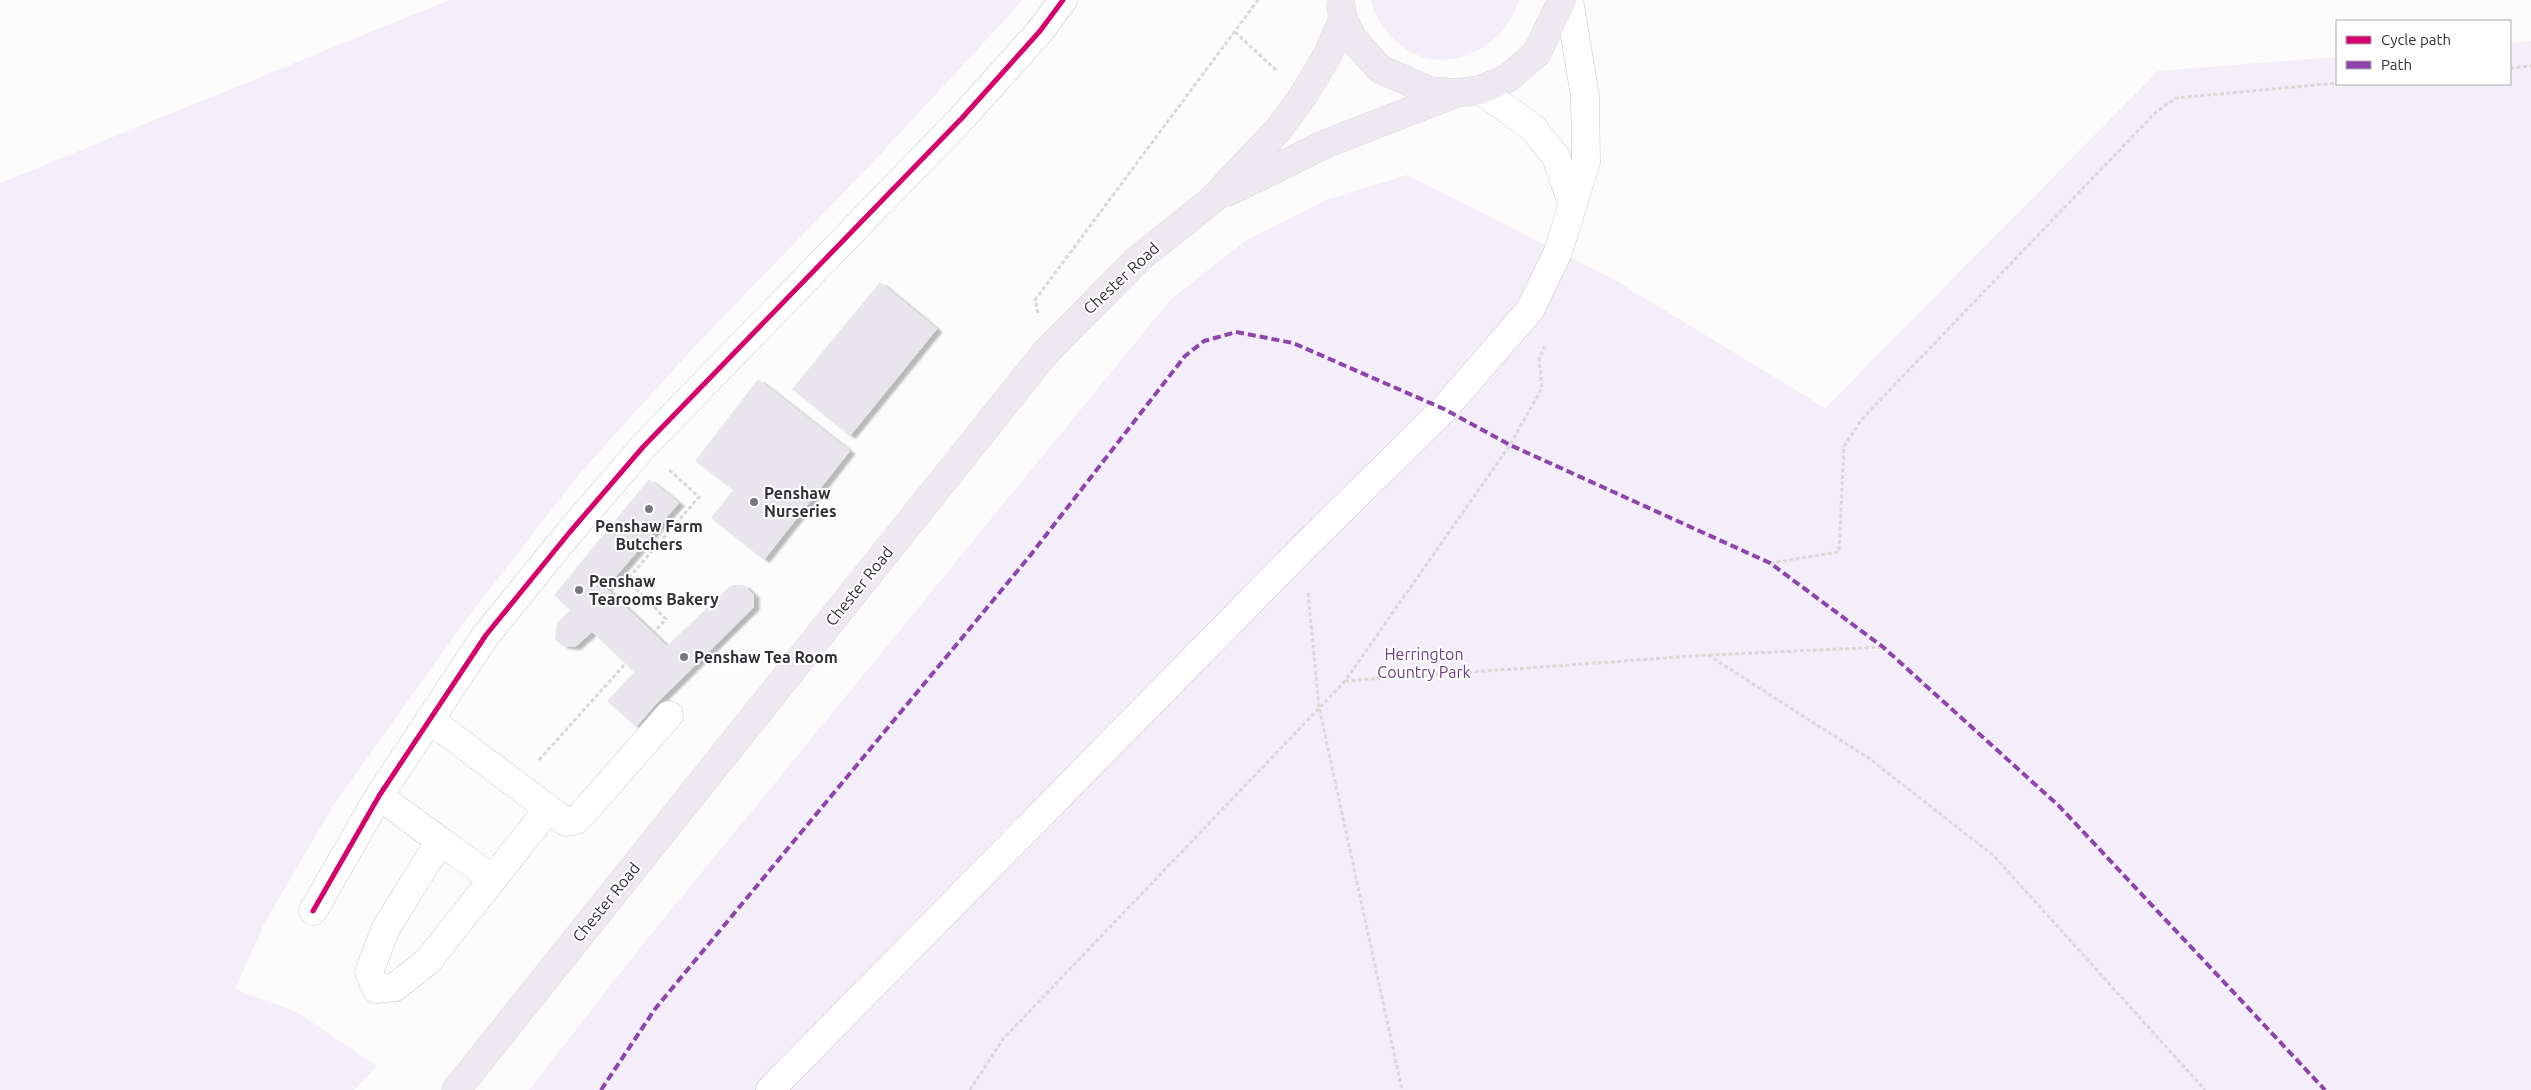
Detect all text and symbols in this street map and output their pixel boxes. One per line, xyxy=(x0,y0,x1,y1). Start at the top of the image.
legend xyxy=(2336,20,2511,85)
text: Cycle path xyxy=(2381,31,2451,48)
text: Path xyxy=(2381,56,2412,73)
street label: Chester Road xyxy=(1080,239,1162,317)
place label: Penshaw Nurseries xyxy=(764,484,836,520)
marker: Penshaw Nurseries xyxy=(748,496,760,508)
marker: Penshaw Farm Butchers xyxy=(643,503,655,515)
place label: Penshaw Farm Butchers xyxy=(595,517,703,553)
street label: Chester Road xyxy=(822,543,896,629)
place label: Penshaw Tearooms Bakery xyxy=(589,572,719,608)
marker: Penshaw Tearooms Bakery xyxy=(573,584,585,596)
park label: Herrington Country Park xyxy=(1377,645,1471,681)
place label: Penshaw Tea Room xyxy=(694,648,838,666)
marker: Penshaw Tea Room xyxy=(678,651,690,663)
street label: Chester Road xyxy=(569,859,643,945)

